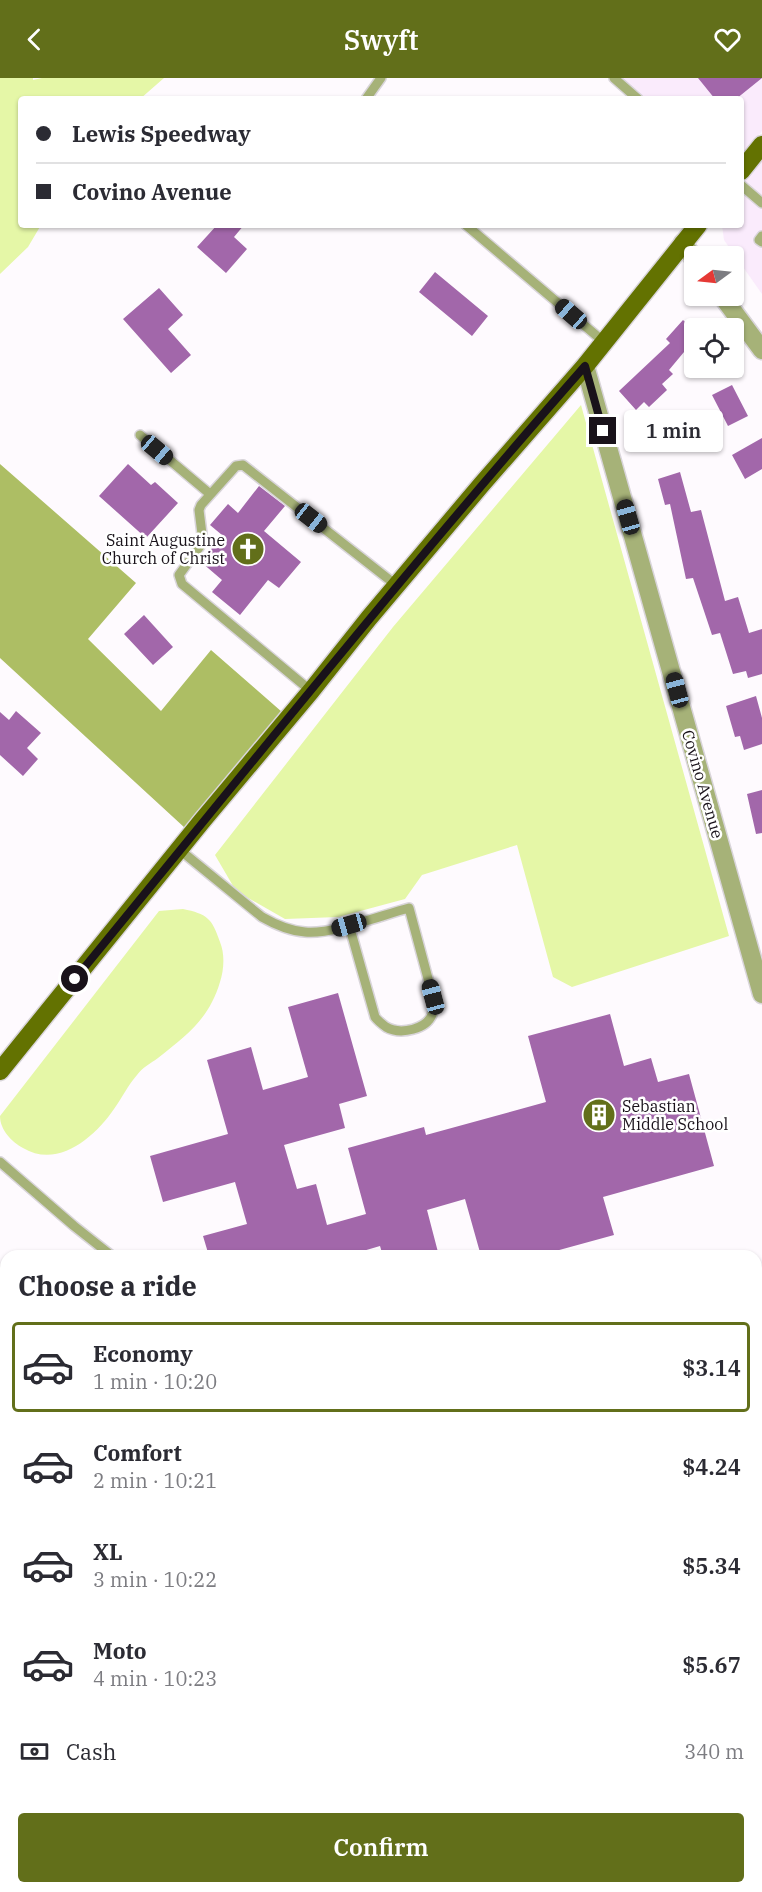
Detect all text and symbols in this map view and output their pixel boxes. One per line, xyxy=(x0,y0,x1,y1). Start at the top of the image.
text: Swyft xyxy=(344,22,418,57)
icon: back xyxy=(18,23,51,56)
icon: heart xyxy=(711,23,744,56)
text: Lewis Speedway xyxy=(72,119,251,148)
text: Covino Avenue xyxy=(72,177,232,206)
north arrow xyxy=(684,246,744,306)
map controls xyxy=(684,246,744,378)
car xyxy=(552,295,590,333)
button: locate xyxy=(684,318,744,378)
callout: 1 min xyxy=(624,410,723,452)
route end xyxy=(589,417,616,444)
text: 1 min xyxy=(646,417,701,444)
car xyxy=(137,432,177,468)
car xyxy=(614,497,642,537)
car xyxy=(291,500,331,536)
place label: Saint Augustine Church of Christ xyxy=(102,530,225,568)
church icon: Saint Augustine Church of Christ xyxy=(230,531,266,567)
car xyxy=(664,670,690,710)
street label: Covino Avenue xyxy=(678,727,728,841)
car xyxy=(329,911,369,939)
route start xyxy=(61,965,88,992)
car xyxy=(420,977,446,1017)
place label: Sebastian Middle School xyxy=(622,1096,728,1134)
building icon: Sebastian Middle School xyxy=(581,1097,617,1133)
text: Choose a ride xyxy=(18,1268,197,1303)
text: Economy xyxy=(93,1339,193,1368)
icon: car xyxy=(21,1340,75,1394)
text: $3.14 xyxy=(682,1353,741,1382)
text: 1 min · 10:20 xyxy=(93,1368,217,1395)
text: Comfort xyxy=(93,1438,182,1467)
icon: car xyxy=(21,1439,75,1493)
text: $4.24 xyxy=(682,1452,741,1481)
text: 2 min · 10:21 xyxy=(93,1467,217,1494)
text: XL xyxy=(93,1537,123,1566)
icon: car xyxy=(21,1538,75,1592)
text: $5.34 xyxy=(682,1551,741,1580)
text: 3 min · 10:22 xyxy=(93,1566,217,1593)
text: Moto xyxy=(93,1636,147,1665)
icon: car xyxy=(21,1637,75,1691)
text: $5.67 xyxy=(682,1650,741,1679)
text: 4 min · 10:23 xyxy=(93,1665,217,1692)
icon: cash xyxy=(18,1735,51,1768)
text: Cash xyxy=(66,1737,117,1766)
text: 340 m xyxy=(684,1738,744,1765)
button: Confirm xyxy=(18,1813,744,1882)

